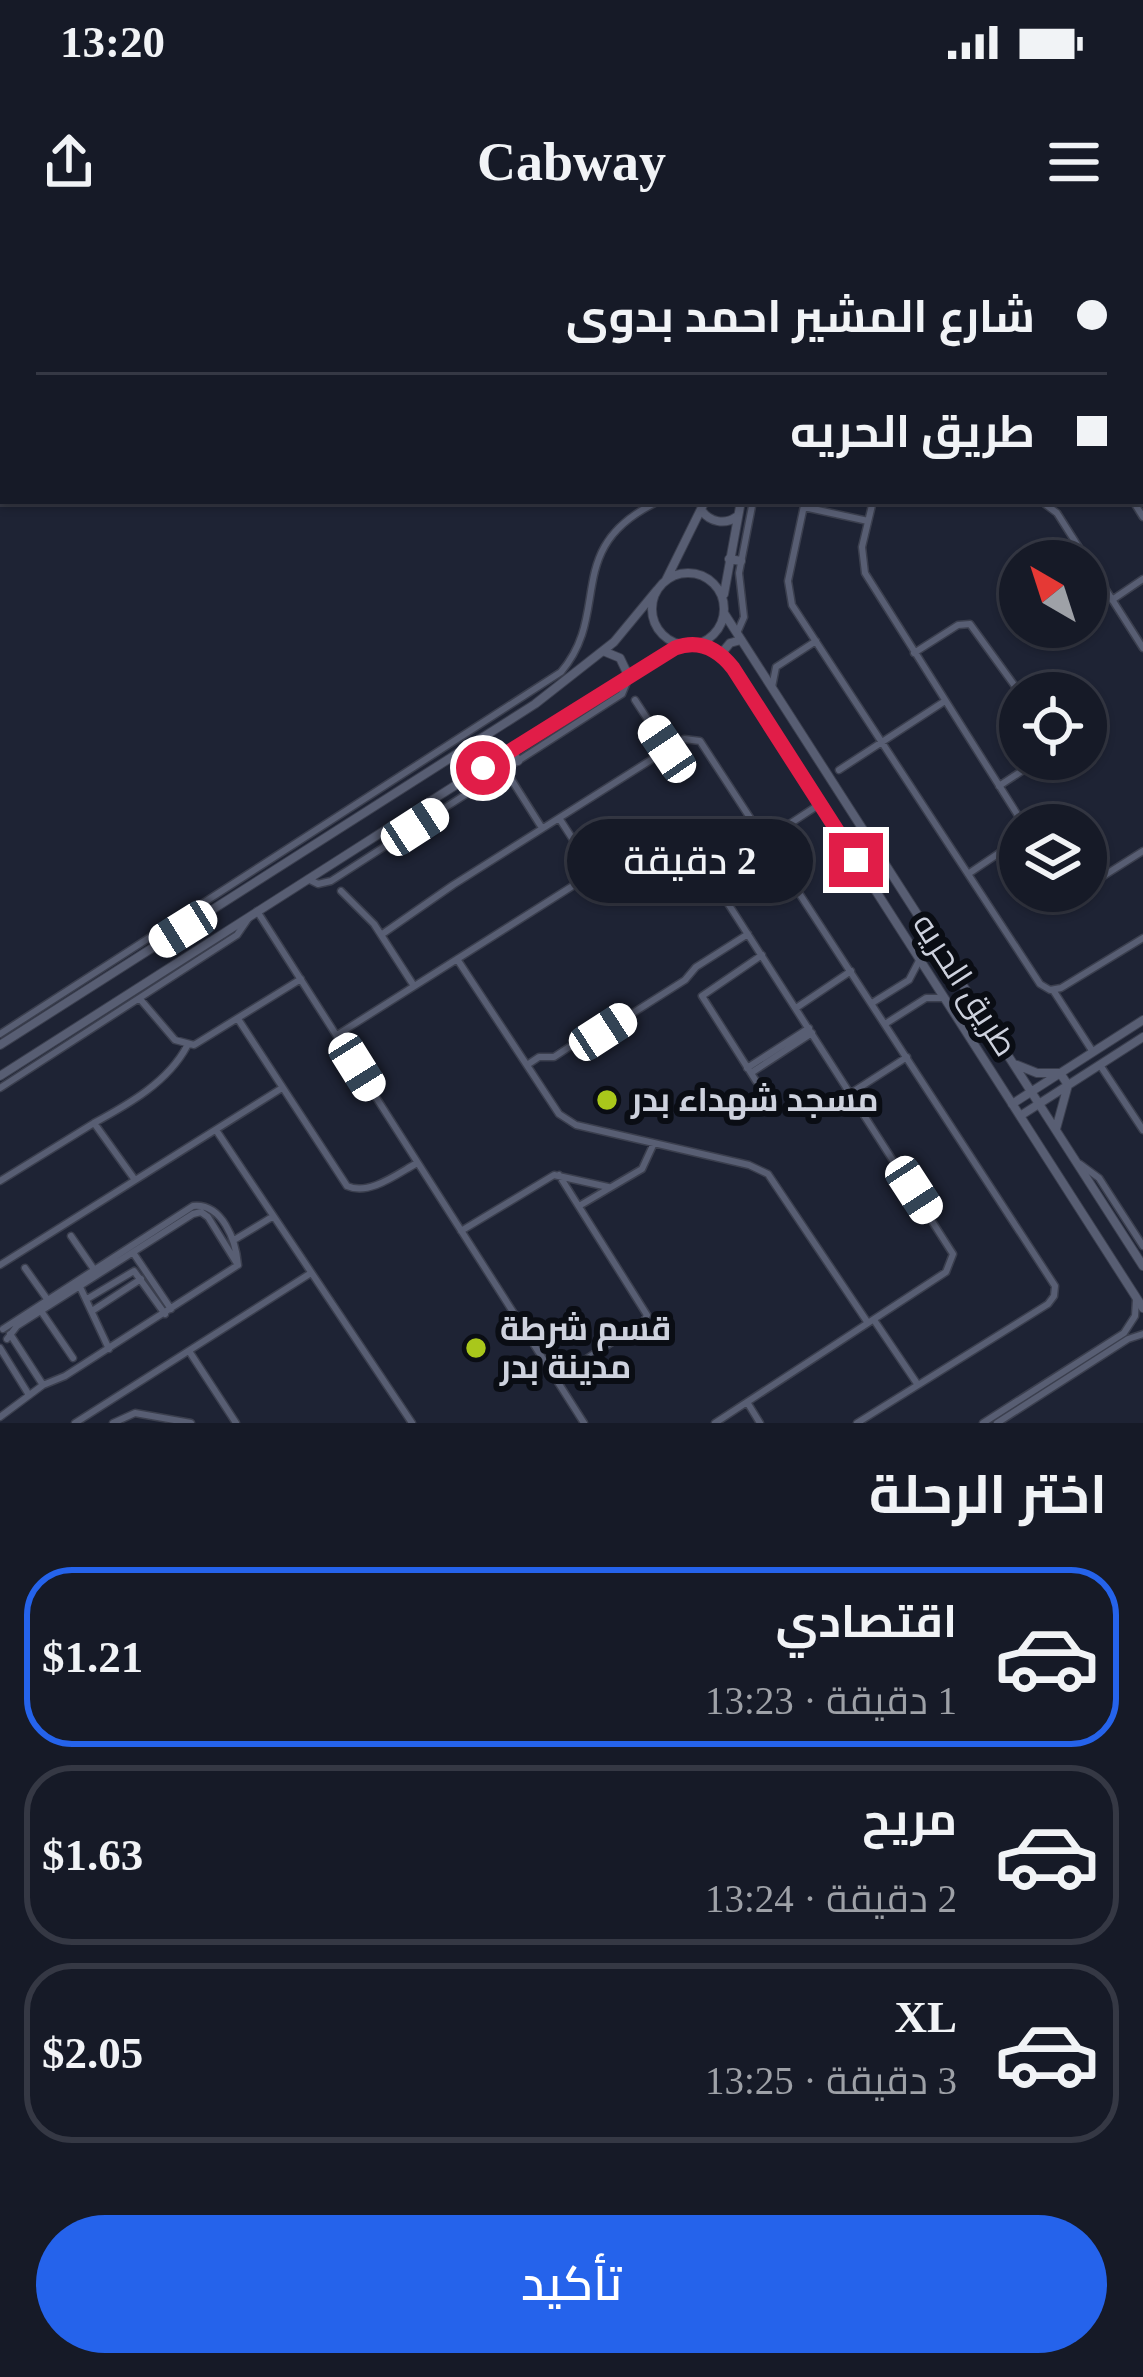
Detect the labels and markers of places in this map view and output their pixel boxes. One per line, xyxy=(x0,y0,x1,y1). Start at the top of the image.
place label: مسجد شهداء بدر xyxy=(630,1082,879,1120)
marker: مسجد شهداء بدر xyxy=(594,1087,620,1113)
place label: قسم شرطة مدينة بدر xyxy=(499,1311,671,1386)
marker: قسم شرطة مدينة بدر xyxy=(463,1335,489,1361)

